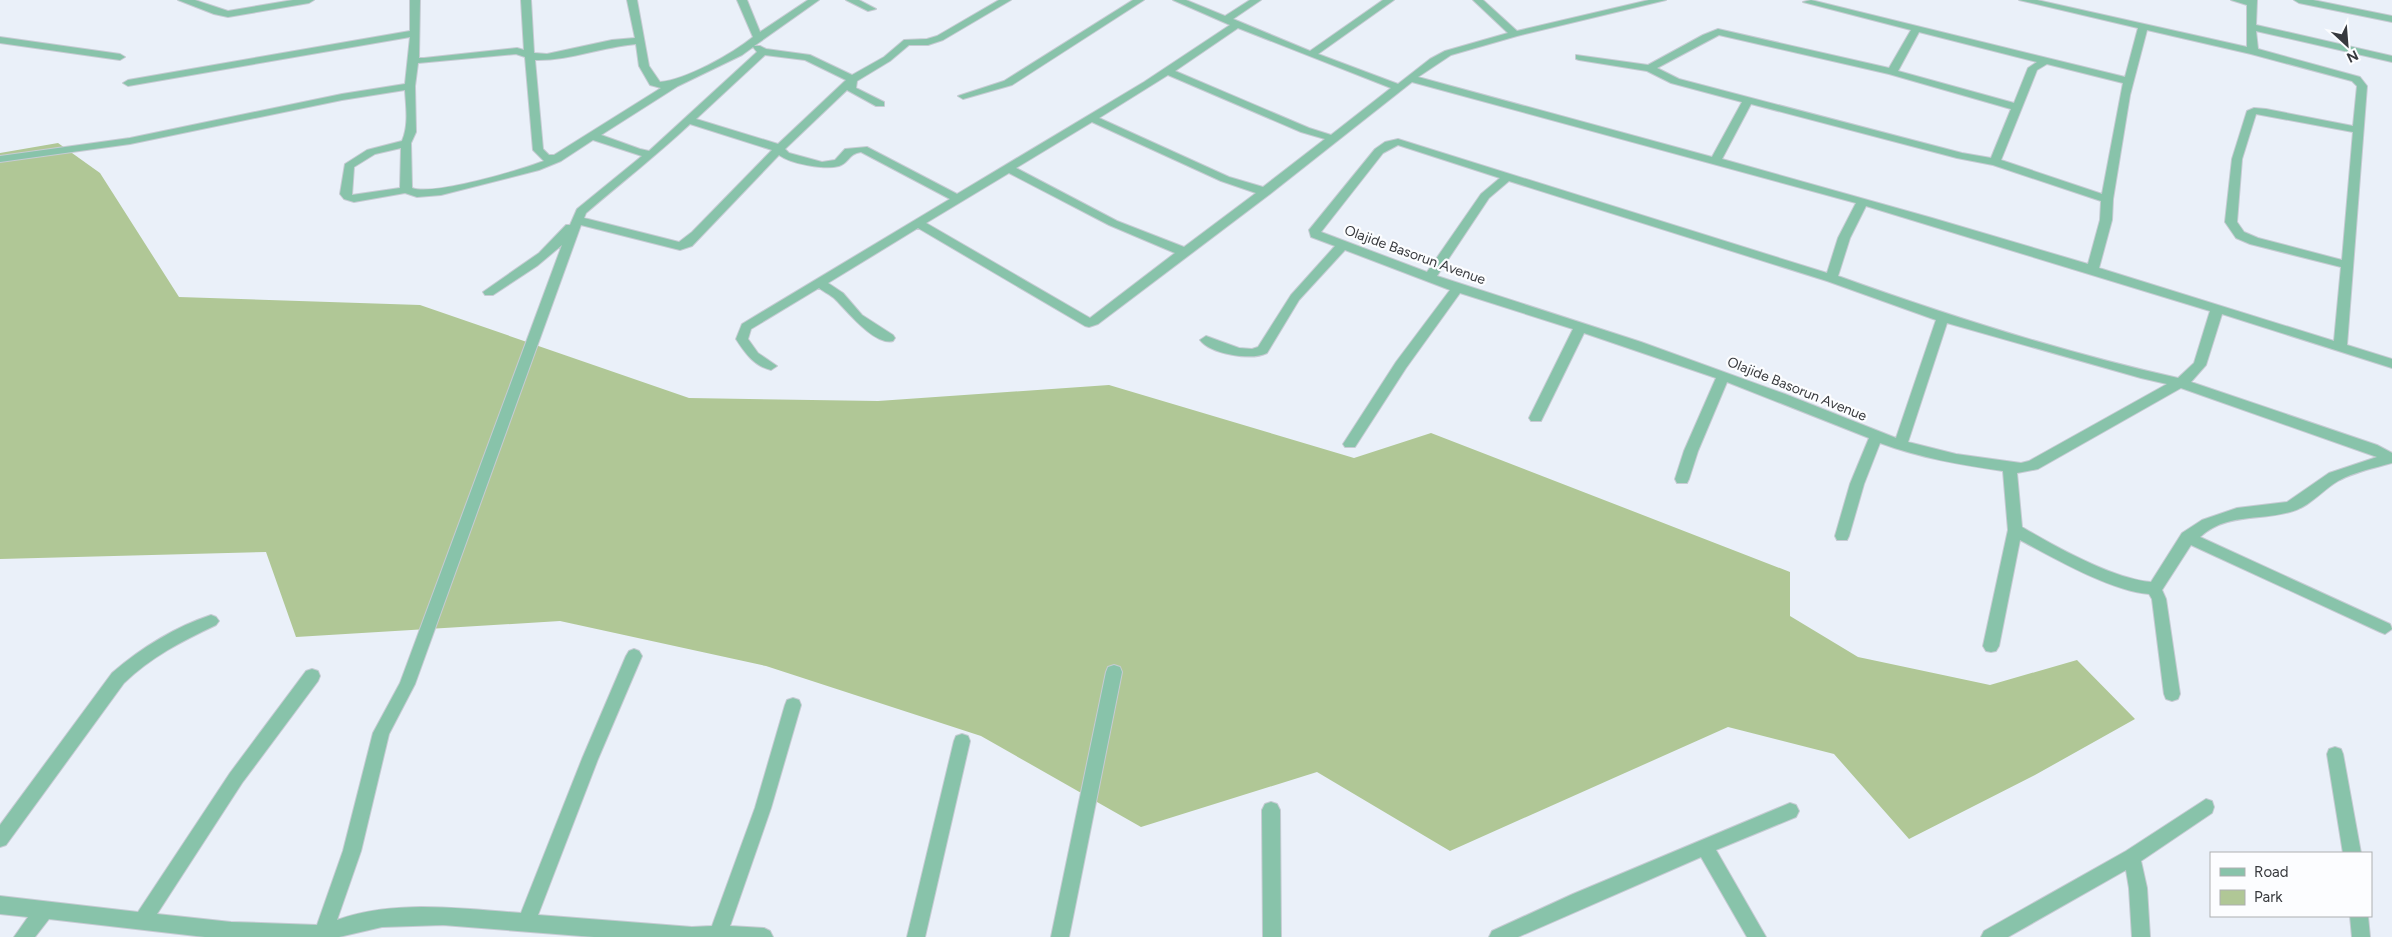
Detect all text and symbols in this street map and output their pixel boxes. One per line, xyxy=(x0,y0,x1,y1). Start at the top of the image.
north arrow xyxy=(2322,20,2372,70)
text: N xyxy=(2344,46,2361,66)
street label: Olajide Basorun Avenue xyxy=(1342,222,1488,289)
street label: Olajide Basorun Avenue xyxy=(1725,353,1870,425)
legend xyxy=(2210,852,2372,917)
text: Road xyxy=(2254,863,2289,881)
text: Park xyxy=(2254,888,2283,906)

